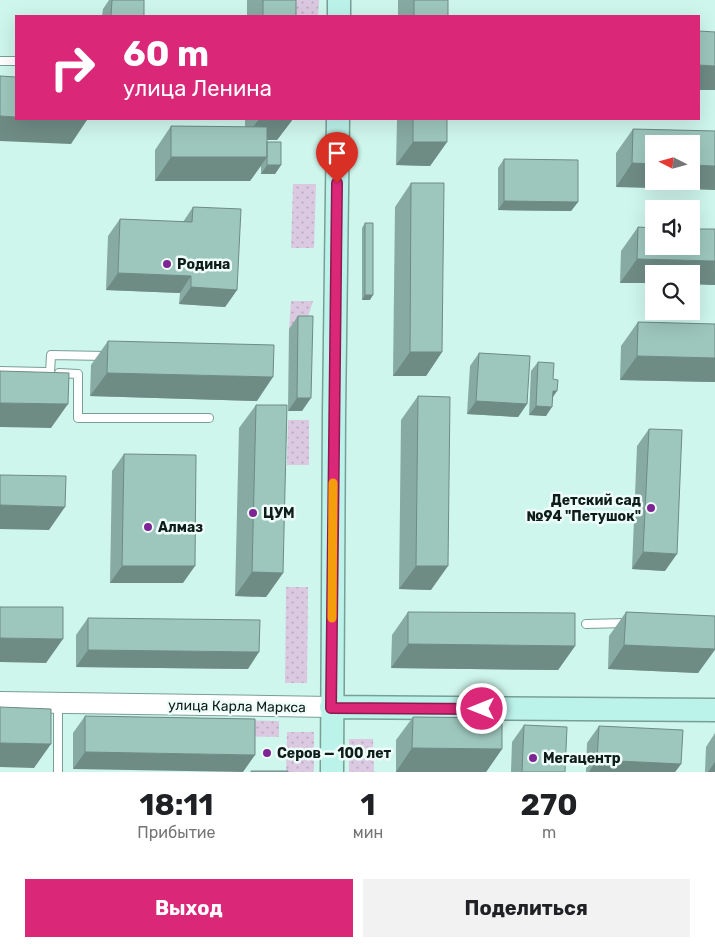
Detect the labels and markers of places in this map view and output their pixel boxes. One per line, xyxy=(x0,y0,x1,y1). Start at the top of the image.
pin xyxy=(316,132,358,183)
place label: Родина xyxy=(177,256,230,273)
marker: Родина xyxy=(161,258,173,270)
place label: Детский сад №94 "Петушок" xyxy=(526,492,641,525)
marker: Детский сад №94 "Петушок" xyxy=(645,502,657,514)
place label: ЦУМ xyxy=(263,505,295,522)
marker: ЦУМ xyxy=(247,507,259,519)
place label: Алмаз xyxy=(158,519,203,536)
marker: Алмаз xyxy=(142,521,154,533)
place label: Серов — 100 лет xyxy=(277,745,392,762)
marker: Серов — 100 лет xyxy=(261,747,273,759)
place label: Мегацентр xyxy=(543,750,621,767)
marker: Мегацентр xyxy=(527,752,539,764)

